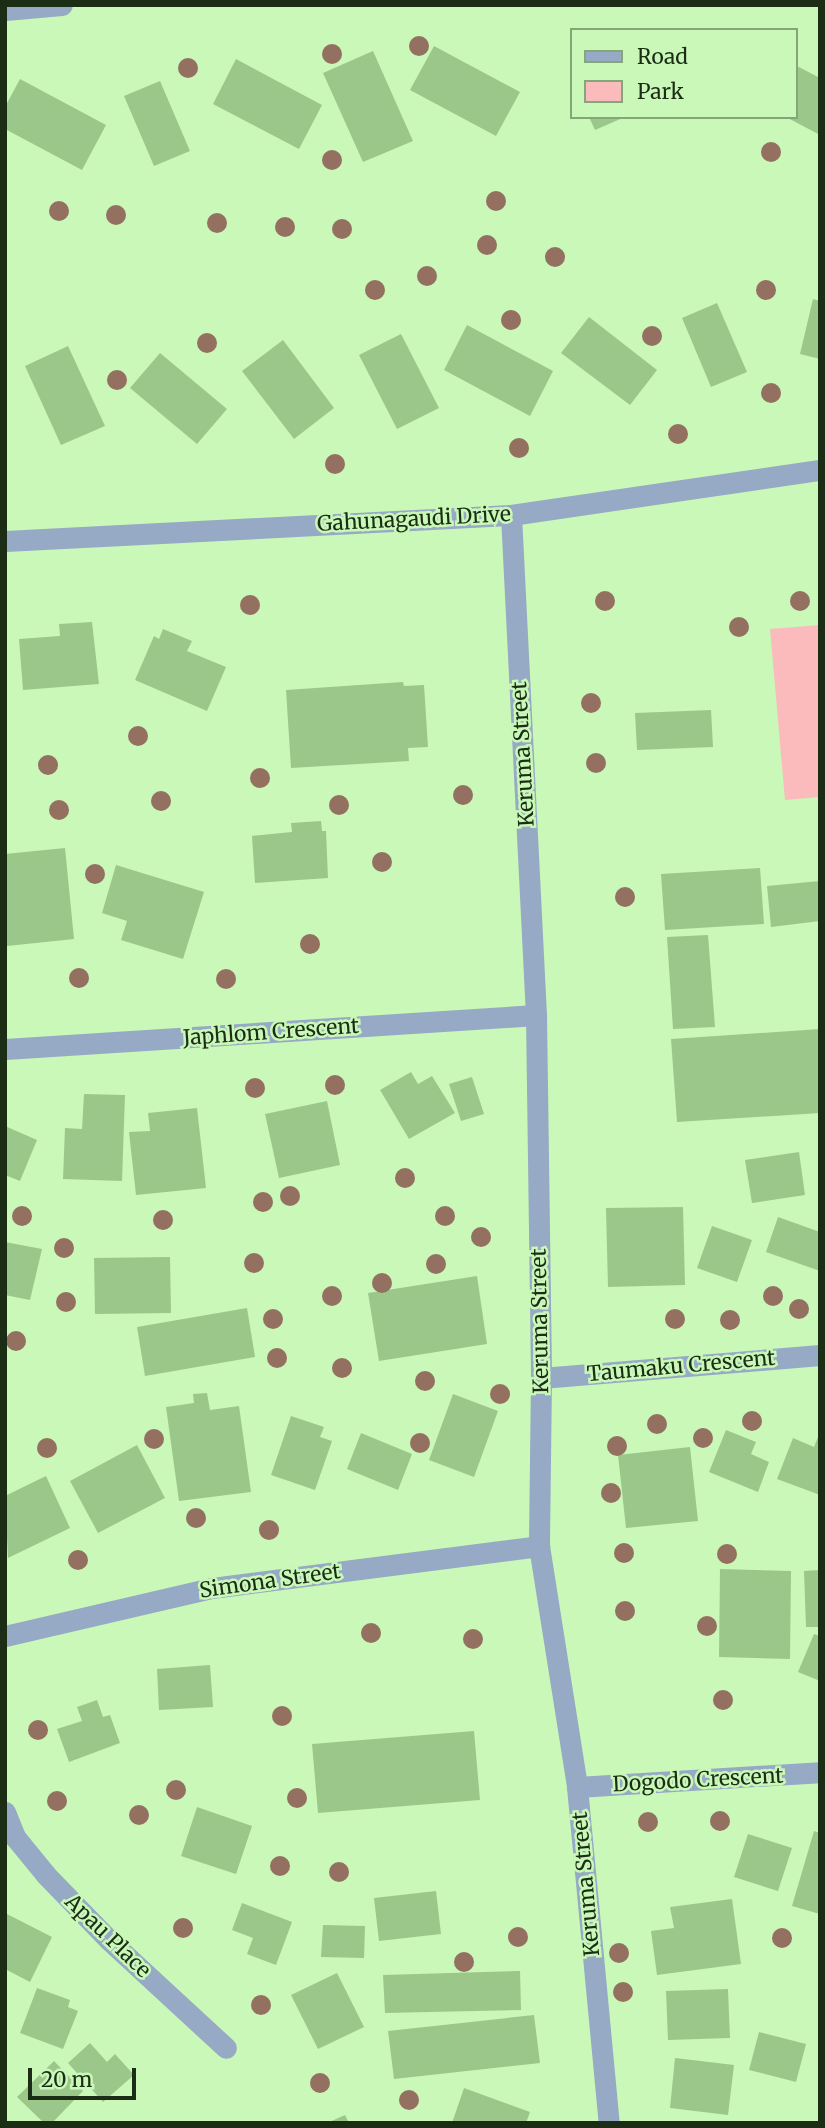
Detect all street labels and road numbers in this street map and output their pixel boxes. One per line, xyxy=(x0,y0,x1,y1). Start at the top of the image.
street label: Gahunagaudi Drive xyxy=(317,501,511,537)
street label: Keruma Street xyxy=(507,681,539,827)
street label: Japhlom Crescent xyxy=(182,1013,360,1051)
street label: Keruma Street xyxy=(526,1248,554,1394)
street label: Taumaku Crescent xyxy=(586,1345,776,1387)
street label: Simona Street xyxy=(198,1559,342,1603)
street label: Dogodo Crescent xyxy=(612,1763,784,1797)
street label: Keruma Street xyxy=(567,1811,605,1957)
street label: Apau Place xyxy=(60,1889,156,1983)

